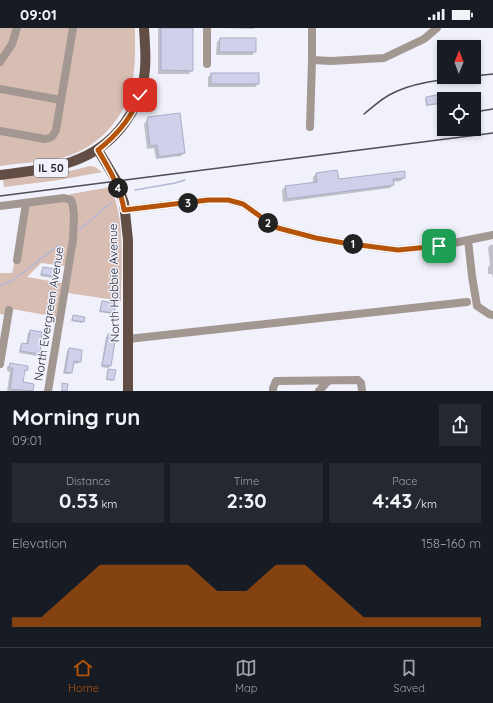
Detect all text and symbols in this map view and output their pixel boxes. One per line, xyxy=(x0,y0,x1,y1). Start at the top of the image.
text: 09:01 xyxy=(20,5,57,24)
north arrow xyxy=(437,40,481,84)
map controls xyxy=(437,40,481,136)
pin xyxy=(123,78,157,112)
icon: check xyxy=(129,84,151,106)
button: locate xyxy=(437,92,481,136)
road number: IL 50 xyxy=(34,159,68,177)
pin: 4 xyxy=(108,178,128,198)
text: 4 xyxy=(115,181,121,195)
pin: 3 xyxy=(178,193,198,213)
text: 3 xyxy=(185,196,191,210)
pin: 2 xyxy=(258,213,278,233)
text: 2 xyxy=(265,216,271,230)
street label: North Hobbie Avenue xyxy=(105,223,122,343)
pin xyxy=(422,229,456,263)
pin: 1 xyxy=(343,234,363,254)
icon: arrive xyxy=(428,235,450,257)
text: 1 xyxy=(351,237,355,251)
street label: North Evergreen Avenue xyxy=(30,246,67,382)
text: Morning run xyxy=(12,403,140,431)
button: share xyxy=(439,404,481,446)
text: 09:01 xyxy=(12,432,42,448)
text: Distance xyxy=(66,474,110,488)
text: Time xyxy=(234,474,259,488)
text: Pace xyxy=(392,474,417,488)
text: 0.53 xyxy=(59,488,98,513)
text: 2:30 xyxy=(227,488,266,513)
text: 4:43 xyxy=(373,488,412,513)
text: km xyxy=(98,497,117,511)
text: /km xyxy=(412,497,437,511)
text: Elevation xyxy=(12,535,67,551)
text: 158–160 m xyxy=(421,535,481,551)
tab: Home xyxy=(68,657,99,695)
tab: Map xyxy=(235,657,257,695)
tab: Saved xyxy=(394,657,425,695)

